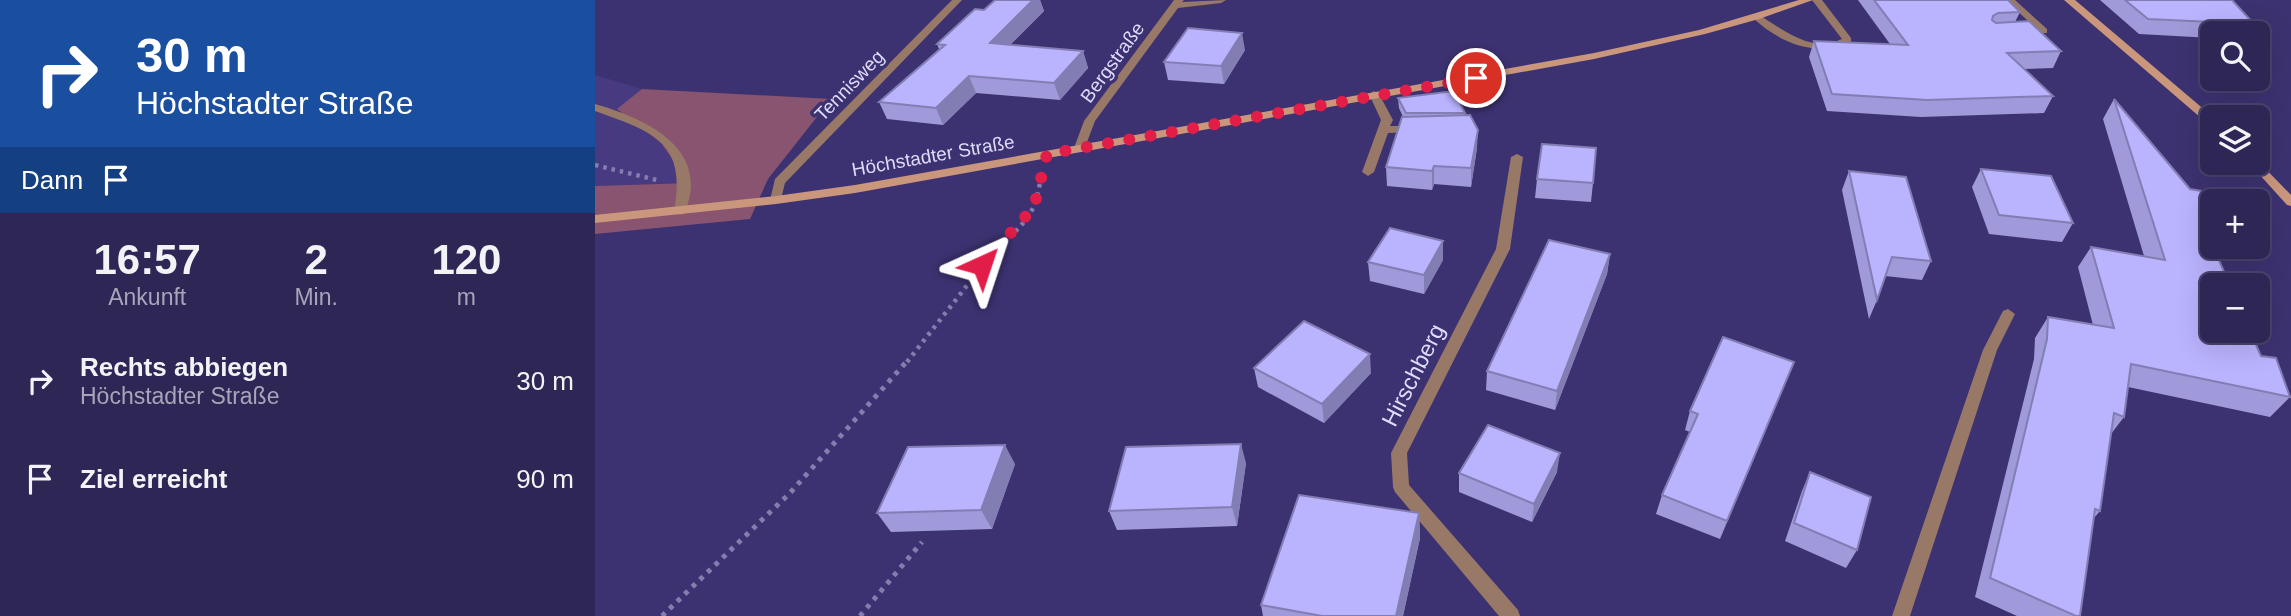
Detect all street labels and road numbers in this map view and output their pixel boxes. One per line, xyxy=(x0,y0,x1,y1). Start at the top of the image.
street label: Bergstraße xyxy=(1076,18,1149,106)
street label: Tennisweg xyxy=(811,46,888,125)
street label: Höchstadter Straße xyxy=(850,131,1016,180)
street label: Hirschberg xyxy=(1376,320,1450,430)

